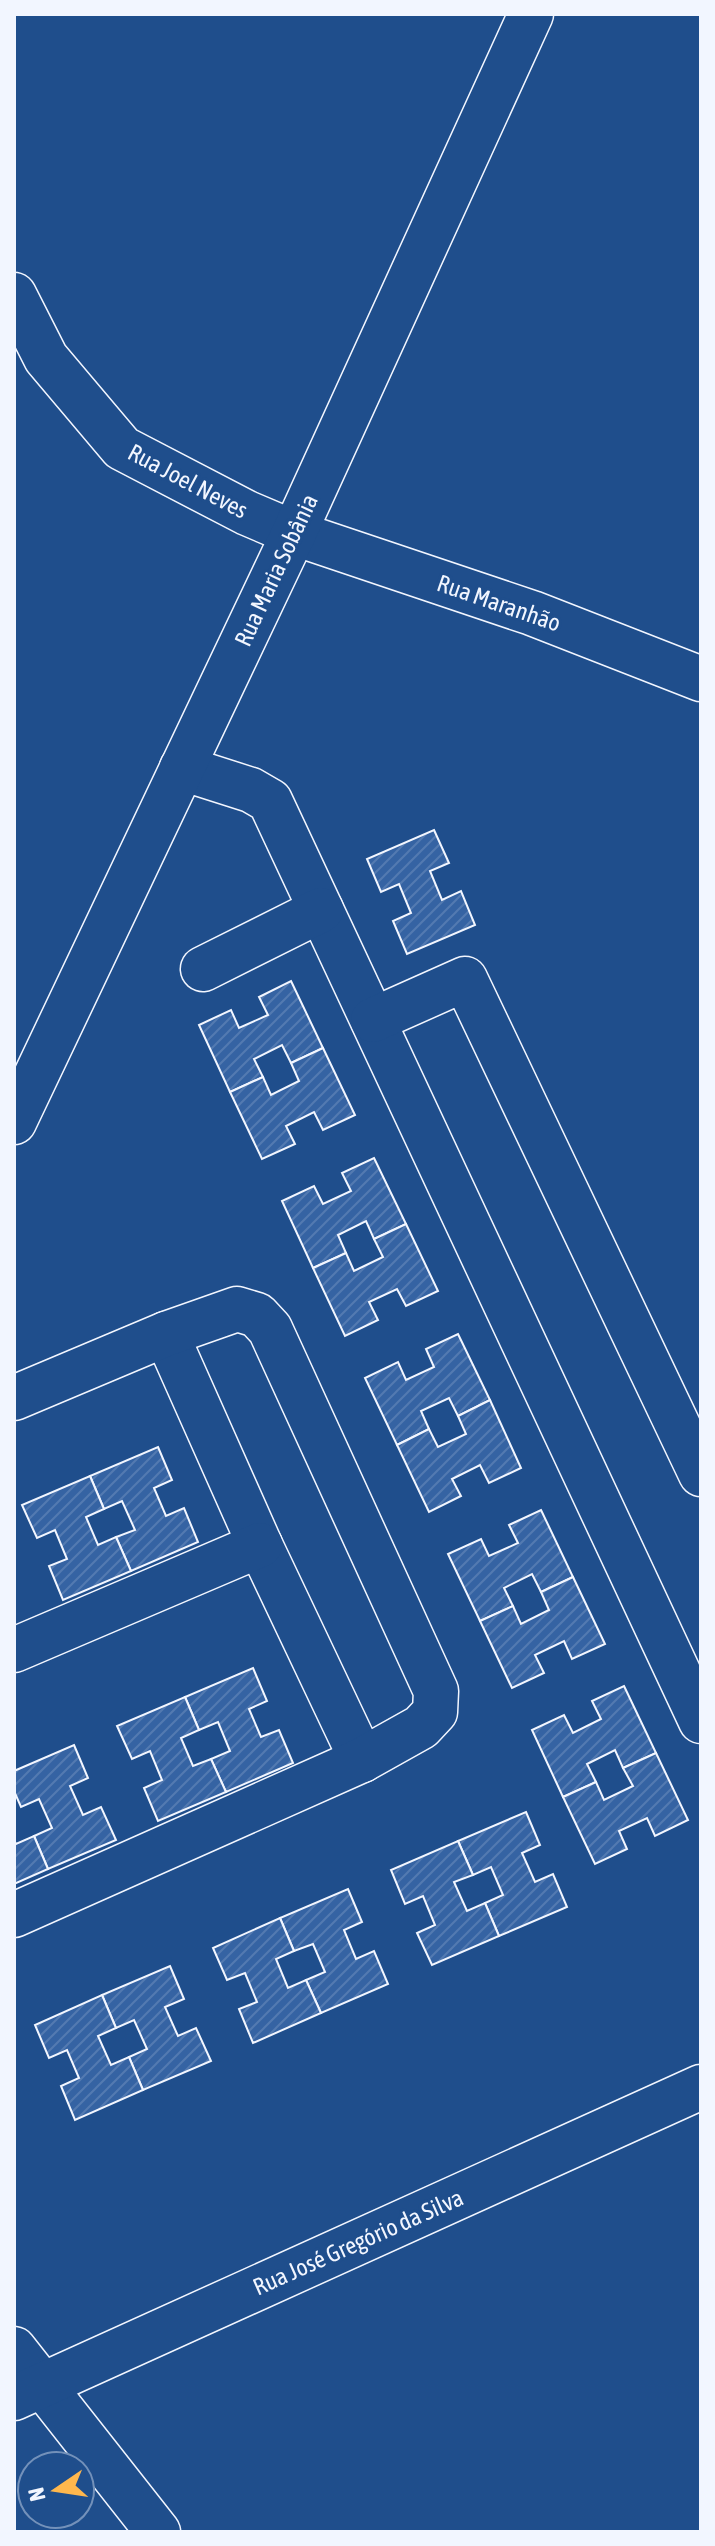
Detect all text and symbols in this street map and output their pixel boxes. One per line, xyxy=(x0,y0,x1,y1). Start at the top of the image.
street label: Rua Joel Neves xyxy=(124,438,252,524)
street label: Rua Maria Sobânia xyxy=(229,490,323,650)
street label: Rua Maranhão xyxy=(434,569,564,637)
street label: Rua José Gregório da Silva xyxy=(249,2184,467,2300)
north arrow xyxy=(16,2450,96,2530)
text: N xyxy=(22,2485,51,2504)

